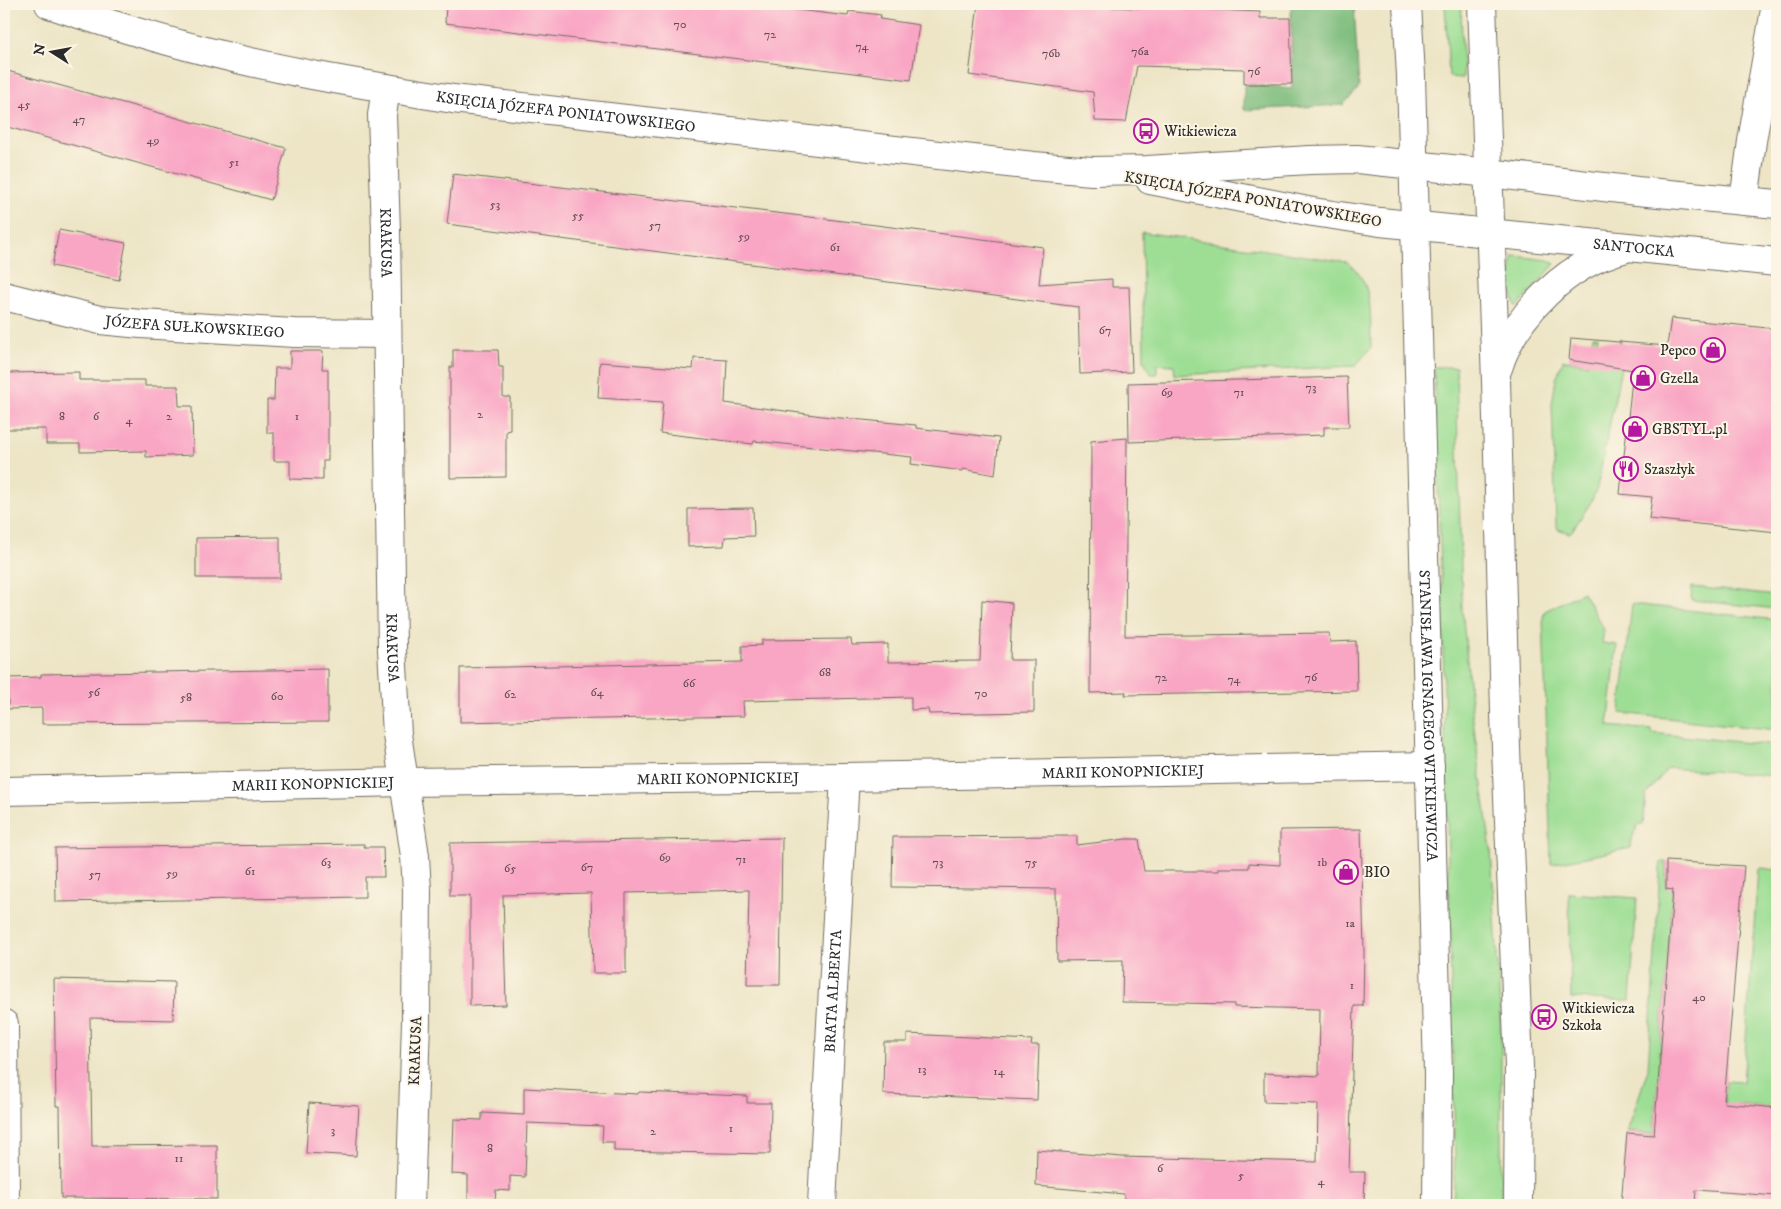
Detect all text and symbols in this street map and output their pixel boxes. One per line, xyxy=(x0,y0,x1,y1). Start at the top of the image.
house number: 70 xyxy=(674,17,686,32)
house number: 72 xyxy=(764,27,776,42)
north arrow xyxy=(28,28,78,78)
house number: 74 xyxy=(855,39,870,54)
text: N xyxy=(30,42,50,57)
house number: 76a xyxy=(1131,44,1150,59)
house number: 76b xyxy=(1042,46,1060,61)
house number: 76 xyxy=(1248,64,1261,79)
street label: KSIĘCIA JÓZEFA PONIATOWSKIEGO xyxy=(434,87,696,137)
house number: 45 xyxy=(18,97,30,112)
house number: 47 xyxy=(73,112,85,127)
bus stop icon: Witkiewicza xyxy=(1133,118,1159,144)
place label: Witkiewicza xyxy=(1163,122,1237,141)
house number: 49 xyxy=(147,133,159,148)
house number: 51 xyxy=(229,155,239,170)
street label: KSIĘCIA JÓZEFA PONIATOWSKIEGO xyxy=(1123,167,1383,232)
house number: 53 xyxy=(490,197,500,212)
street label: KRAKUSA xyxy=(375,208,396,278)
house number: 55 xyxy=(572,208,584,223)
house number: 57 xyxy=(649,218,661,233)
house number: 59 xyxy=(738,229,750,244)
street label: SANTOCKA xyxy=(1592,235,1676,262)
house number: 61 xyxy=(830,240,840,255)
street label: JÓZEFA SUŁKOWSKIEGO xyxy=(102,311,285,342)
house number: 67 xyxy=(1099,323,1111,338)
shop icon: Pepco xyxy=(1700,337,1726,363)
place label: Pepco xyxy=(1660,341,1696,360)
shop icon: Gzella xyxy=(1630,365,1656,391)
place label: Gzella xyxy=(1660,369,1699,388)
house number: 73 xyxy=(1306,380,1316,395)
house number: 69 xyxy=(1161,385,1173,400)
house number: 71 xyxy=(1234,385,1244,400)
house number: 2 xyxy=(477,407,483,422)
house number: 8 xyxy=(59,409,65,424)
house number: 6 xyxy=(93,409,100,424)
house number: 2 xyxy=(166,409,172,424)
house number: 1 xyxy=(295,409,299,424)
house number: 4 xyxy=(126,413,134,428)
shop icon: GBSTYL.pl xyxy=(1622,416,1648,442)
place label: GBSTYL.pl xyxy=(1652,420,1728,439)
restaurant icon: Szaszłyk xyxy=(1613,456,1639,482)
place label: Szaszłyk xyxy=(1644,460,1695,479)
street label: STANISŁAWA IGNACEGO WITKIEWICZA xyxy=(1414,570,1441,862)
street label: KRAKUSA xyxy=(381,613,403,683)
house number: 68 xyxy=(819,665,831,680)
house number: 72 xyxy=(1155,670,1167,685)
house number: 76 xyxy=(1305,670,1318,685)
house number: 74 xyxy=(1227,672,1242,687)
house number: 66 xyxy=(683,676,696,691)
house number: 56 xyxy=(88,685,101,700)
house number: 64 xyxy=(590,685,605,700)
house number: 70 xyxy=(975,686,987,701)
house number: 62 xyxy=(504,687,516,702)
house number: 60 xyxy=(271,689,283,704)
house number: 58 xyxy=(180,690,192,705)
street label: MARII KONOPNICKIEJ xyxy=(1041,761,1204,783)
street label: MARII KONOPNICKIEJ xyxy=(636,769,799,789)
street label: MARII KONOPNICKIEJ xyxy=(231,773,394,796)
house number: 69 xyxy=(659,850,671,865)
house number: 71 xyxy=(736,852,746,867)
house number: 63 xyxy=(321,855,331,870)
house number: 73 xyxy=(933,855,943,870)
house number: 75 xyxy=(1025,855,1037,870)
house number: 1b xyxy=(1317,855,1327,870)
shop icon: BIO xyxy=(1333,859,1359,885)
house number: 67 xyxy=(581,860,593,875)
house number: 65 xyxy=(504,861,516,876)
place label: BIO xyxy=(1364,863,1390,882)
house number: 61 xyxy=(245,864,255,879)
house number: 59 xyxy=(166,866,178,881)
house number: 57 xyxy=(89,867,101,882)
house number: 1a xyxy=(1345,916,1356,931)
street label: BRATA ALBERTA xyxy=(821,929,846,1053)
house number: 1 xyxy=(1350,978,1354,993)
house number: 40 xyxy=(1692,990,1706,1005)
place label: Witkiewicza Szkoła xyxy=(1561,999,1635,1035)
bus stop icon: Witkiewicza Szkoła xyxy=(1531,1004,1557,1030)
street label: KRAKUSA xyxy=(405,1016,426,1086)
house number: 13 xyxy=(918,1062,926,1077)
house number: 14 xyxy=(993,1064,1006,1079)
house number: 1 xyxy=(729,1121,733,1136)
house number: 3 xyxy=(331,1123,335,1138)
house number: 2 xyxy=(650,1124,656,1139)
house number: 8 xyxy=(487,1141,493,1156)
house number: 11 xyxy=(175,1151,183,1166)
house number: 6 xyxy=(1157,1161,1164,1176)
house number: 5 xyxy=(1238,1168,1244,1183)
house number: 4 xyxy=(1318,1174,1326,1189)

